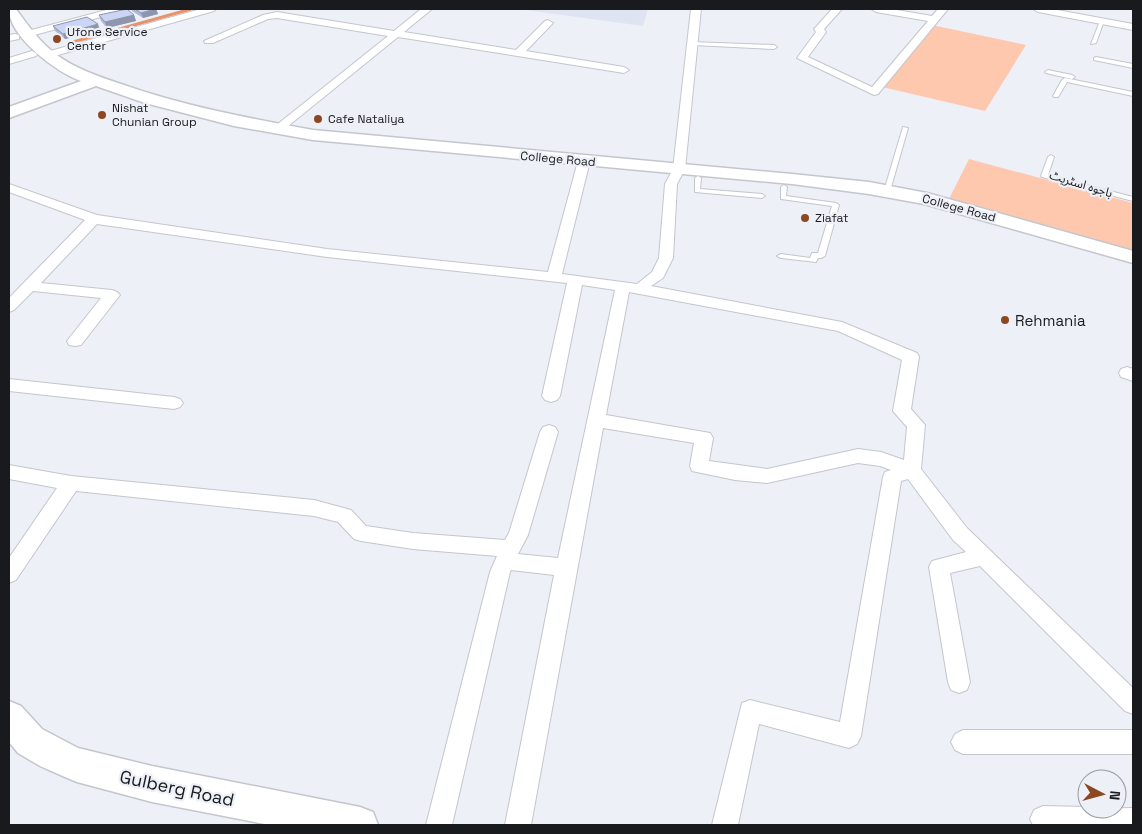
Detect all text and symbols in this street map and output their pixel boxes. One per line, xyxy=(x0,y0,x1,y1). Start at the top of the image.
place label: Ufone Service Center xyxy=(67,24,148,54)
marker: Ufone Service Center xyxy=(51,33,63,45)
place label: Nishat Chunian Group xyxy=(112,100,197,130)
marker: Nishat Chunian Group xyxy=(96,109,108,121)
place label: Cafe Nataliya xyxy=(328,111,405,127)
marker: Cafe Nataliya xyxy=(312,113,324,125)
street label: College Road xyxy=(520,148,596,170)
street label: باجوہ اسٹریٹ xyxy=(1047,167,1115,201)
street label: College Road xyxy=(920,191,998,225)
place label: Ziafat xyxy=(815,210,849,226)
marker: Ziafat xyxy=(799,212,811,224)
place label: Rehmania xyxy=(1015,311,1086,330)
marker: Rehmania xyxy=(999,314,1011,326)
street label: Gulberg Road xyxy=(118,765,236,811)
north arrow xyxy=(1077,769,1127,819)
text: N xyxy=(1105,790,1124,801)

